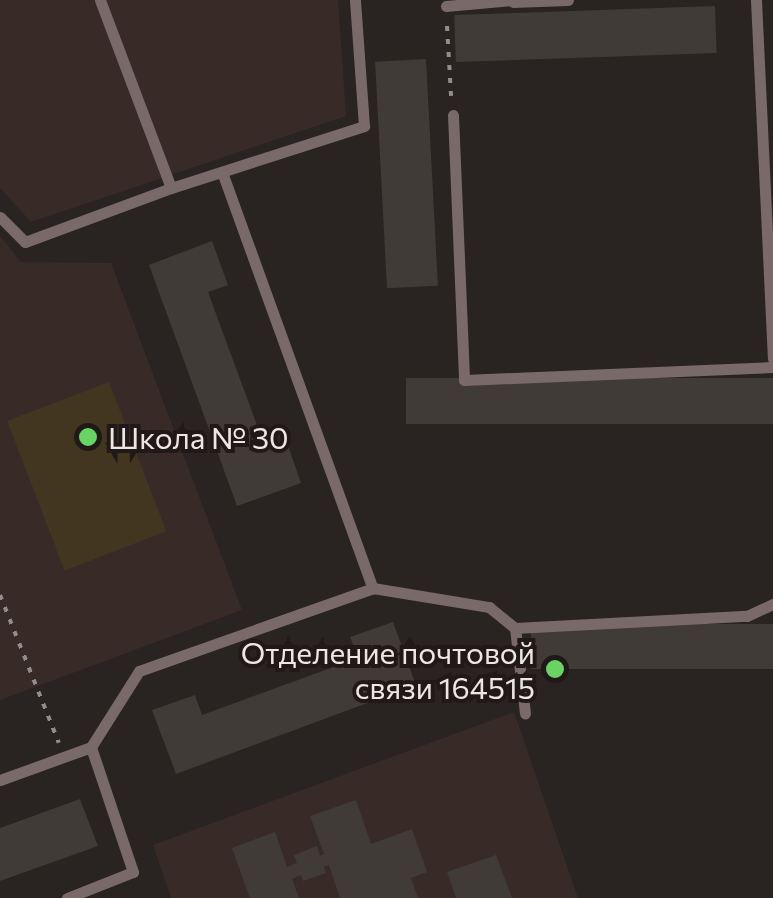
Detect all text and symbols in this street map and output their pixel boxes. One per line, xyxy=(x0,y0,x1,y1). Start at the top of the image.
place label: Школа № 30 xyxy=(108,419,289,455)
marker: Школа № 30 xyxy=(77,426,99,448)
place label: Отделение почтовой связи 164515 xyxy=(241,634,535,704)
marker: Отделение почтовой связи 164515 xyxy=(544,658,566,680)

